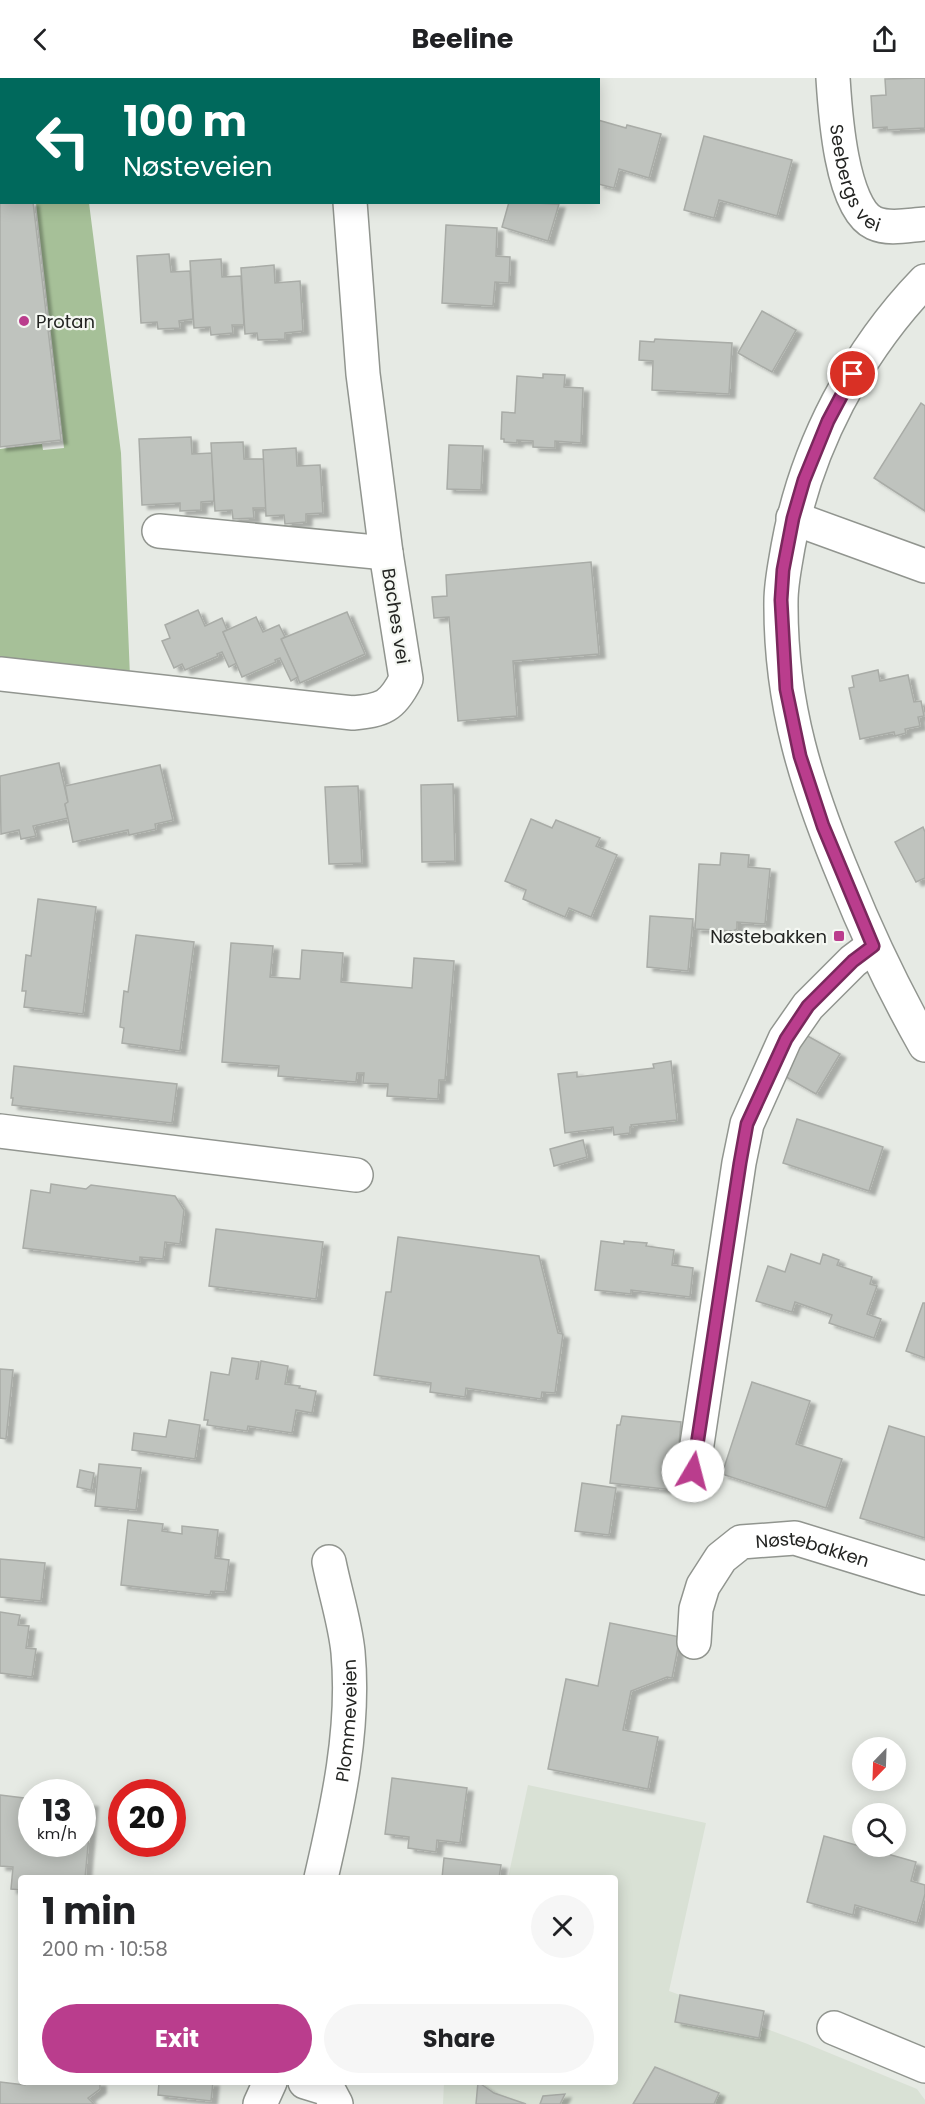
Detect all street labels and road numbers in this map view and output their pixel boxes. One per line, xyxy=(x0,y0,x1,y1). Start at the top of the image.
street label: Seebergs vei xyxy=(824,123,884,237)
street label: Baches vei xyxy=(376,566,416,666)
street label: Nøstebakken xyxy=(755,1525,873,1573)
street label: Plommeveien xyxy=(329,1658,362,1784)

